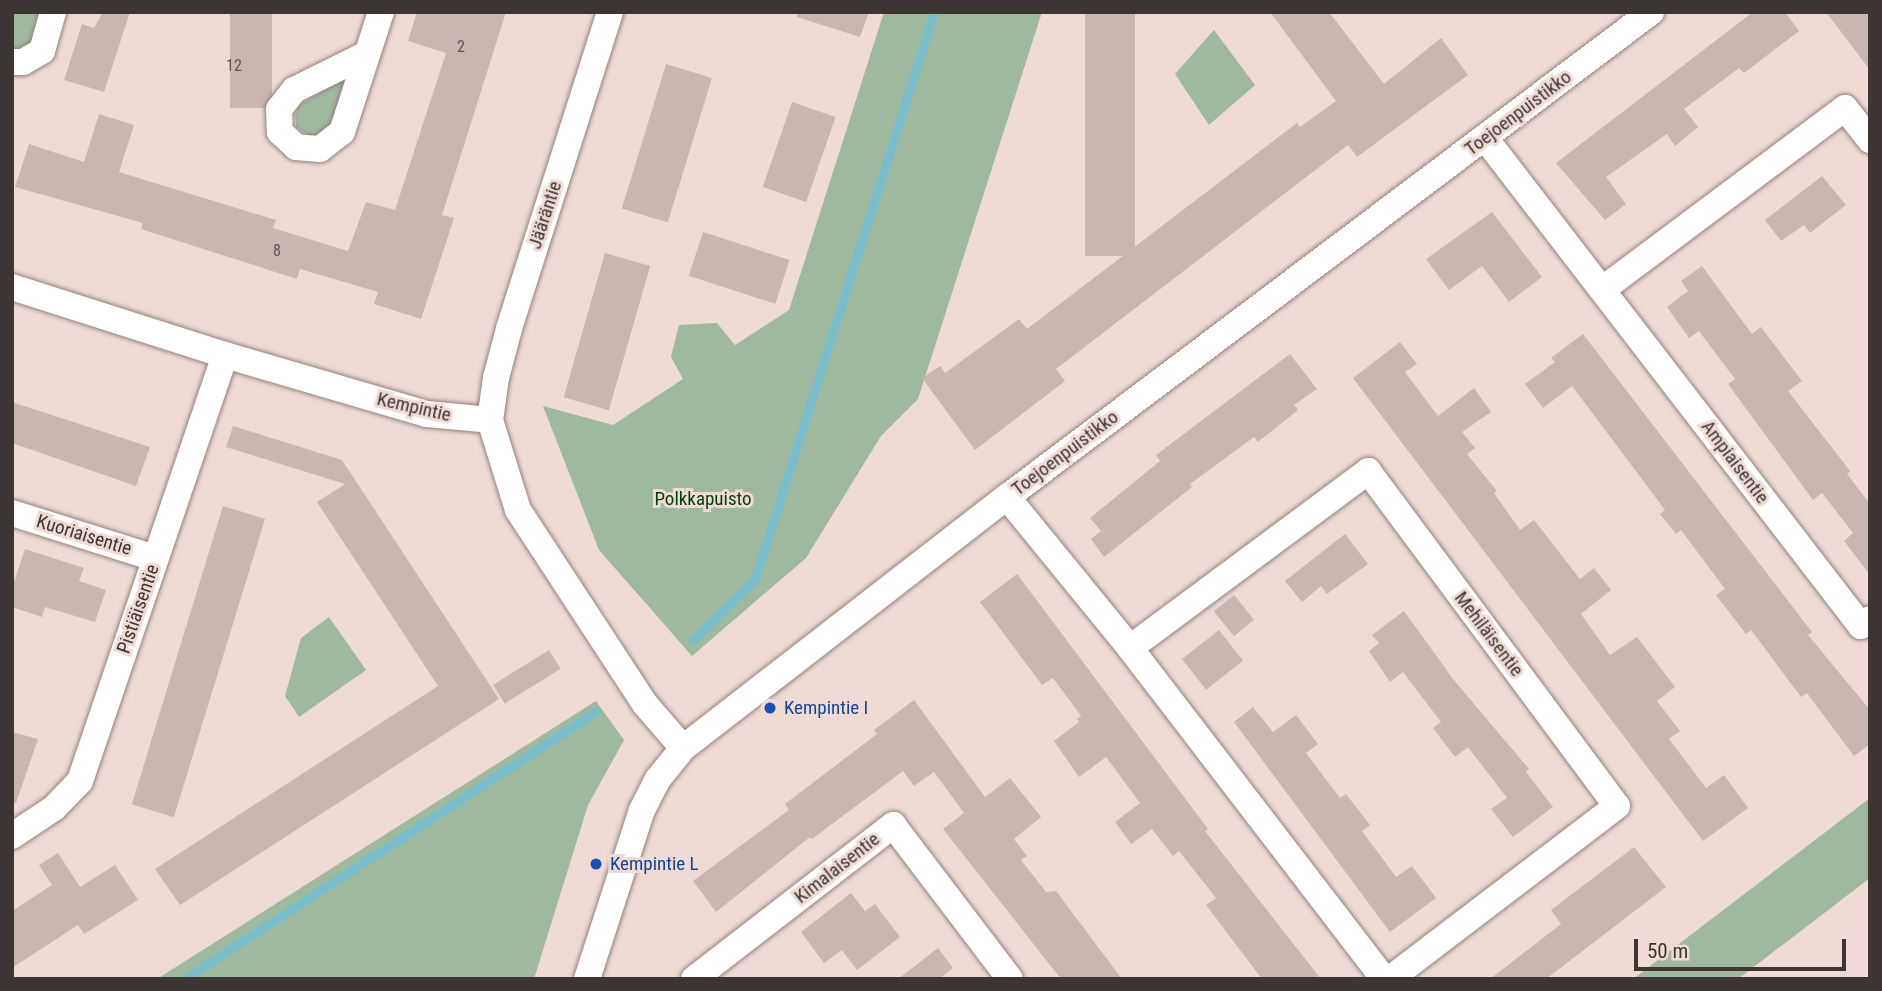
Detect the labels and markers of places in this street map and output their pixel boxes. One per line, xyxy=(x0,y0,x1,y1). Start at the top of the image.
place label: Kempintie I xyxy=(784,697,868,719)
marker: Kempintie I xyxy=(762,700,778,716)
place label: Kempintie L xyxy=(610,853,699,875)
marker: Kempintie L xyxy=(588,856,604,872)

